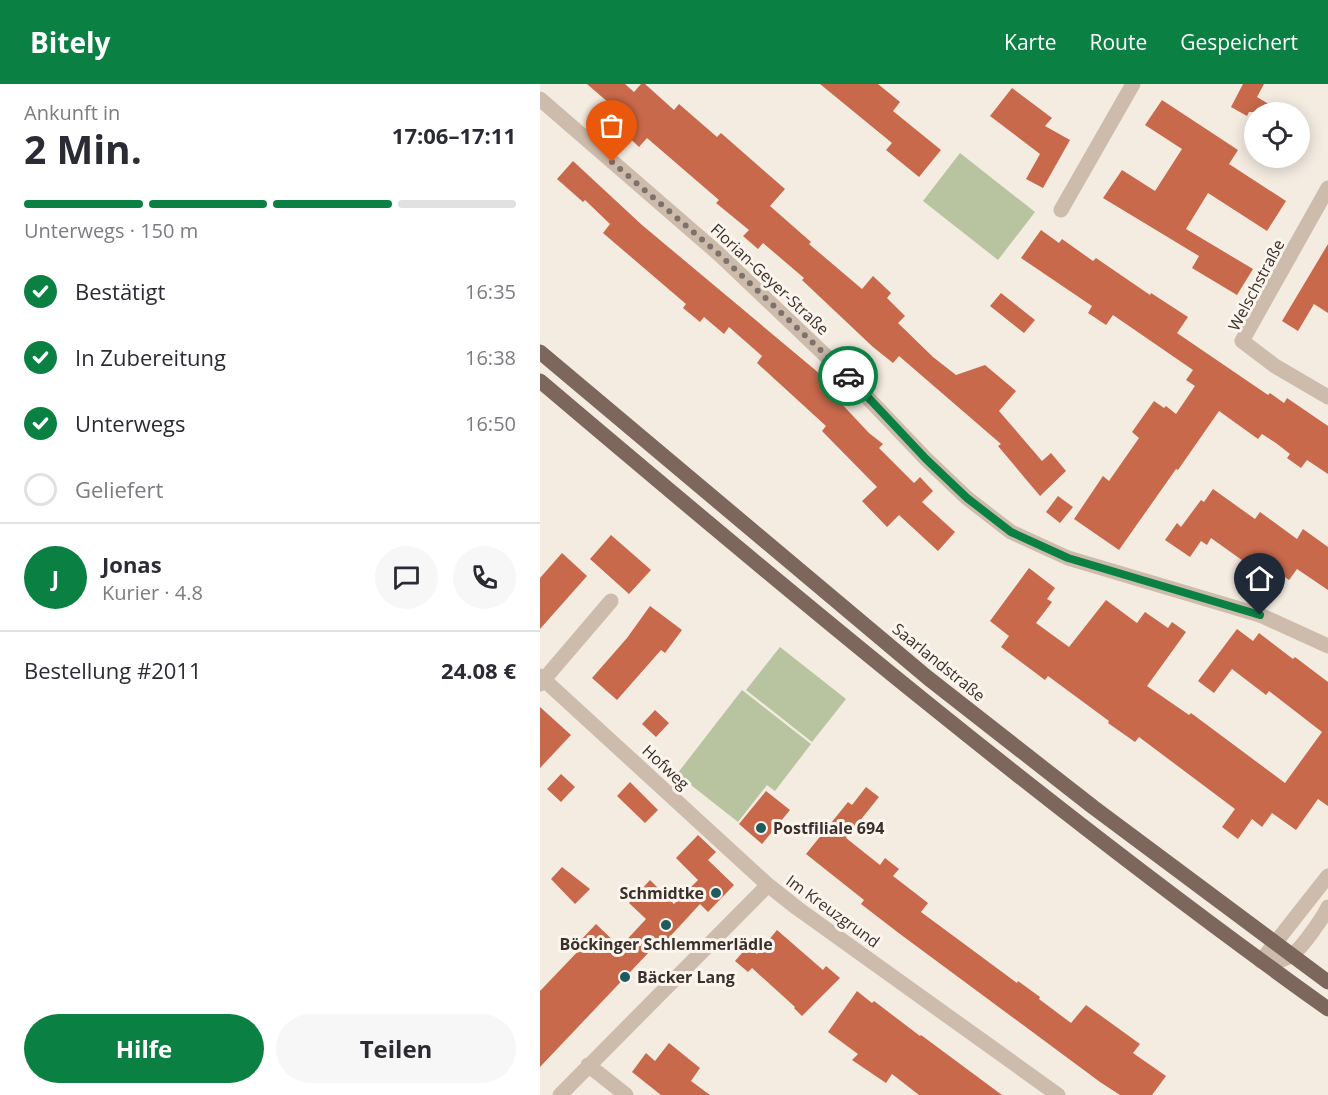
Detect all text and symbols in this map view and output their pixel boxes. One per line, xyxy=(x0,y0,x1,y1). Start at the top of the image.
text: Bitely xyxy=(30,23,111,61)
text: Karte xyxy=(1004,28,1056,56)
text: Route xyxy=(1089,28,1147,56)
text: Gespeichert xyxy=(1180,28,1298,56)
text: Ankunft in xyxy=(24,99,120,126)
pin xyxy=(586,100,637,162)
map controls xyxy=(1244,102,1310,168)
button: locate xyxy=(1244,102,1310,168)
icon: bag xyxy=(595,109,628,142)
text: 17:06–17:11 xyxy=(392,120,516,150)
text: 2 Min. xyxy=(24,122,142,175)
text: Unterwegs · 150 m xyxy=(24,217,198,244)
street label: Florian-Geyer-Straße xyxy=(706,218,834,340)
street label: Welschstraße xyxy=(1223,235,1289,335)
icon: check xyxy=(24,275,57,308)
text: Bestätigt xyxy=(75,276,165,306)
text: 16:35 xyxy=(465,278,516,305)
icon: check xyxy=(24,341,57,374)
text: In Zubereitung xyxy=(75,342,226,372)
text: 16:38 xyxy=(465,344,516,371)
courier xyxy=(818,346,878,406)
icon: car xyxy=(832,360,865,393)
icon: check xyxy=(24,407,57,440)
text: Unterwegs xyxy=(75,408,186,438)
text: 16:50 xyxy=(465,410,516,437)
text: Geliefert xyxy=(75,474,163,504)
button: chat xyxy=(375,546,438,609)
button: phone xyxy=(453,546,516,609)
text: Jonas xyxy=(102,549,162,579)
pin xyxy=(1234,553,1285,615)
text: J xyxy=(52,562,59,592)
icon: home xyxy=(1243,562,1276,595)
text: Kurier · 4.8 xyxy=(102,579,203,606)
street label: Saarlandstraße xyxy=(888,618,990,706)
text: Bestellung #2011 xyxy=(24,655,202,685)
text: 24.08 € xyxy=(441,655,516,685)
street label: Hofweg xyxy=(638,740,695,795)
place label: Postfiliale 694 xyxy=(773,817,884,839)
marker: Postfiliale 694 xyxy=(754,821,768,835)
street label: Im Kreuzgrund xyxy=(782,870,884,952)
place label: Schmidtke xyxy=(619,882,704,904)
marker: Schmidtke xyxy=(709,886,723,900)
marker: Böckinger Schlemmerlädle xyxy=(659,918,673,932)
place label: Böckinger Schlemmerlädle xyxy=(559,933,773,955)
place label: Bäcker Lang xyxy=(637,966,735,988)
marker: Bäcker Lang xyxy=(618,970,632,984)
button: Hilfe xyxy=(24,1014,264,1083)
button: Teilen xyxy=(276,1014,516,1083)

